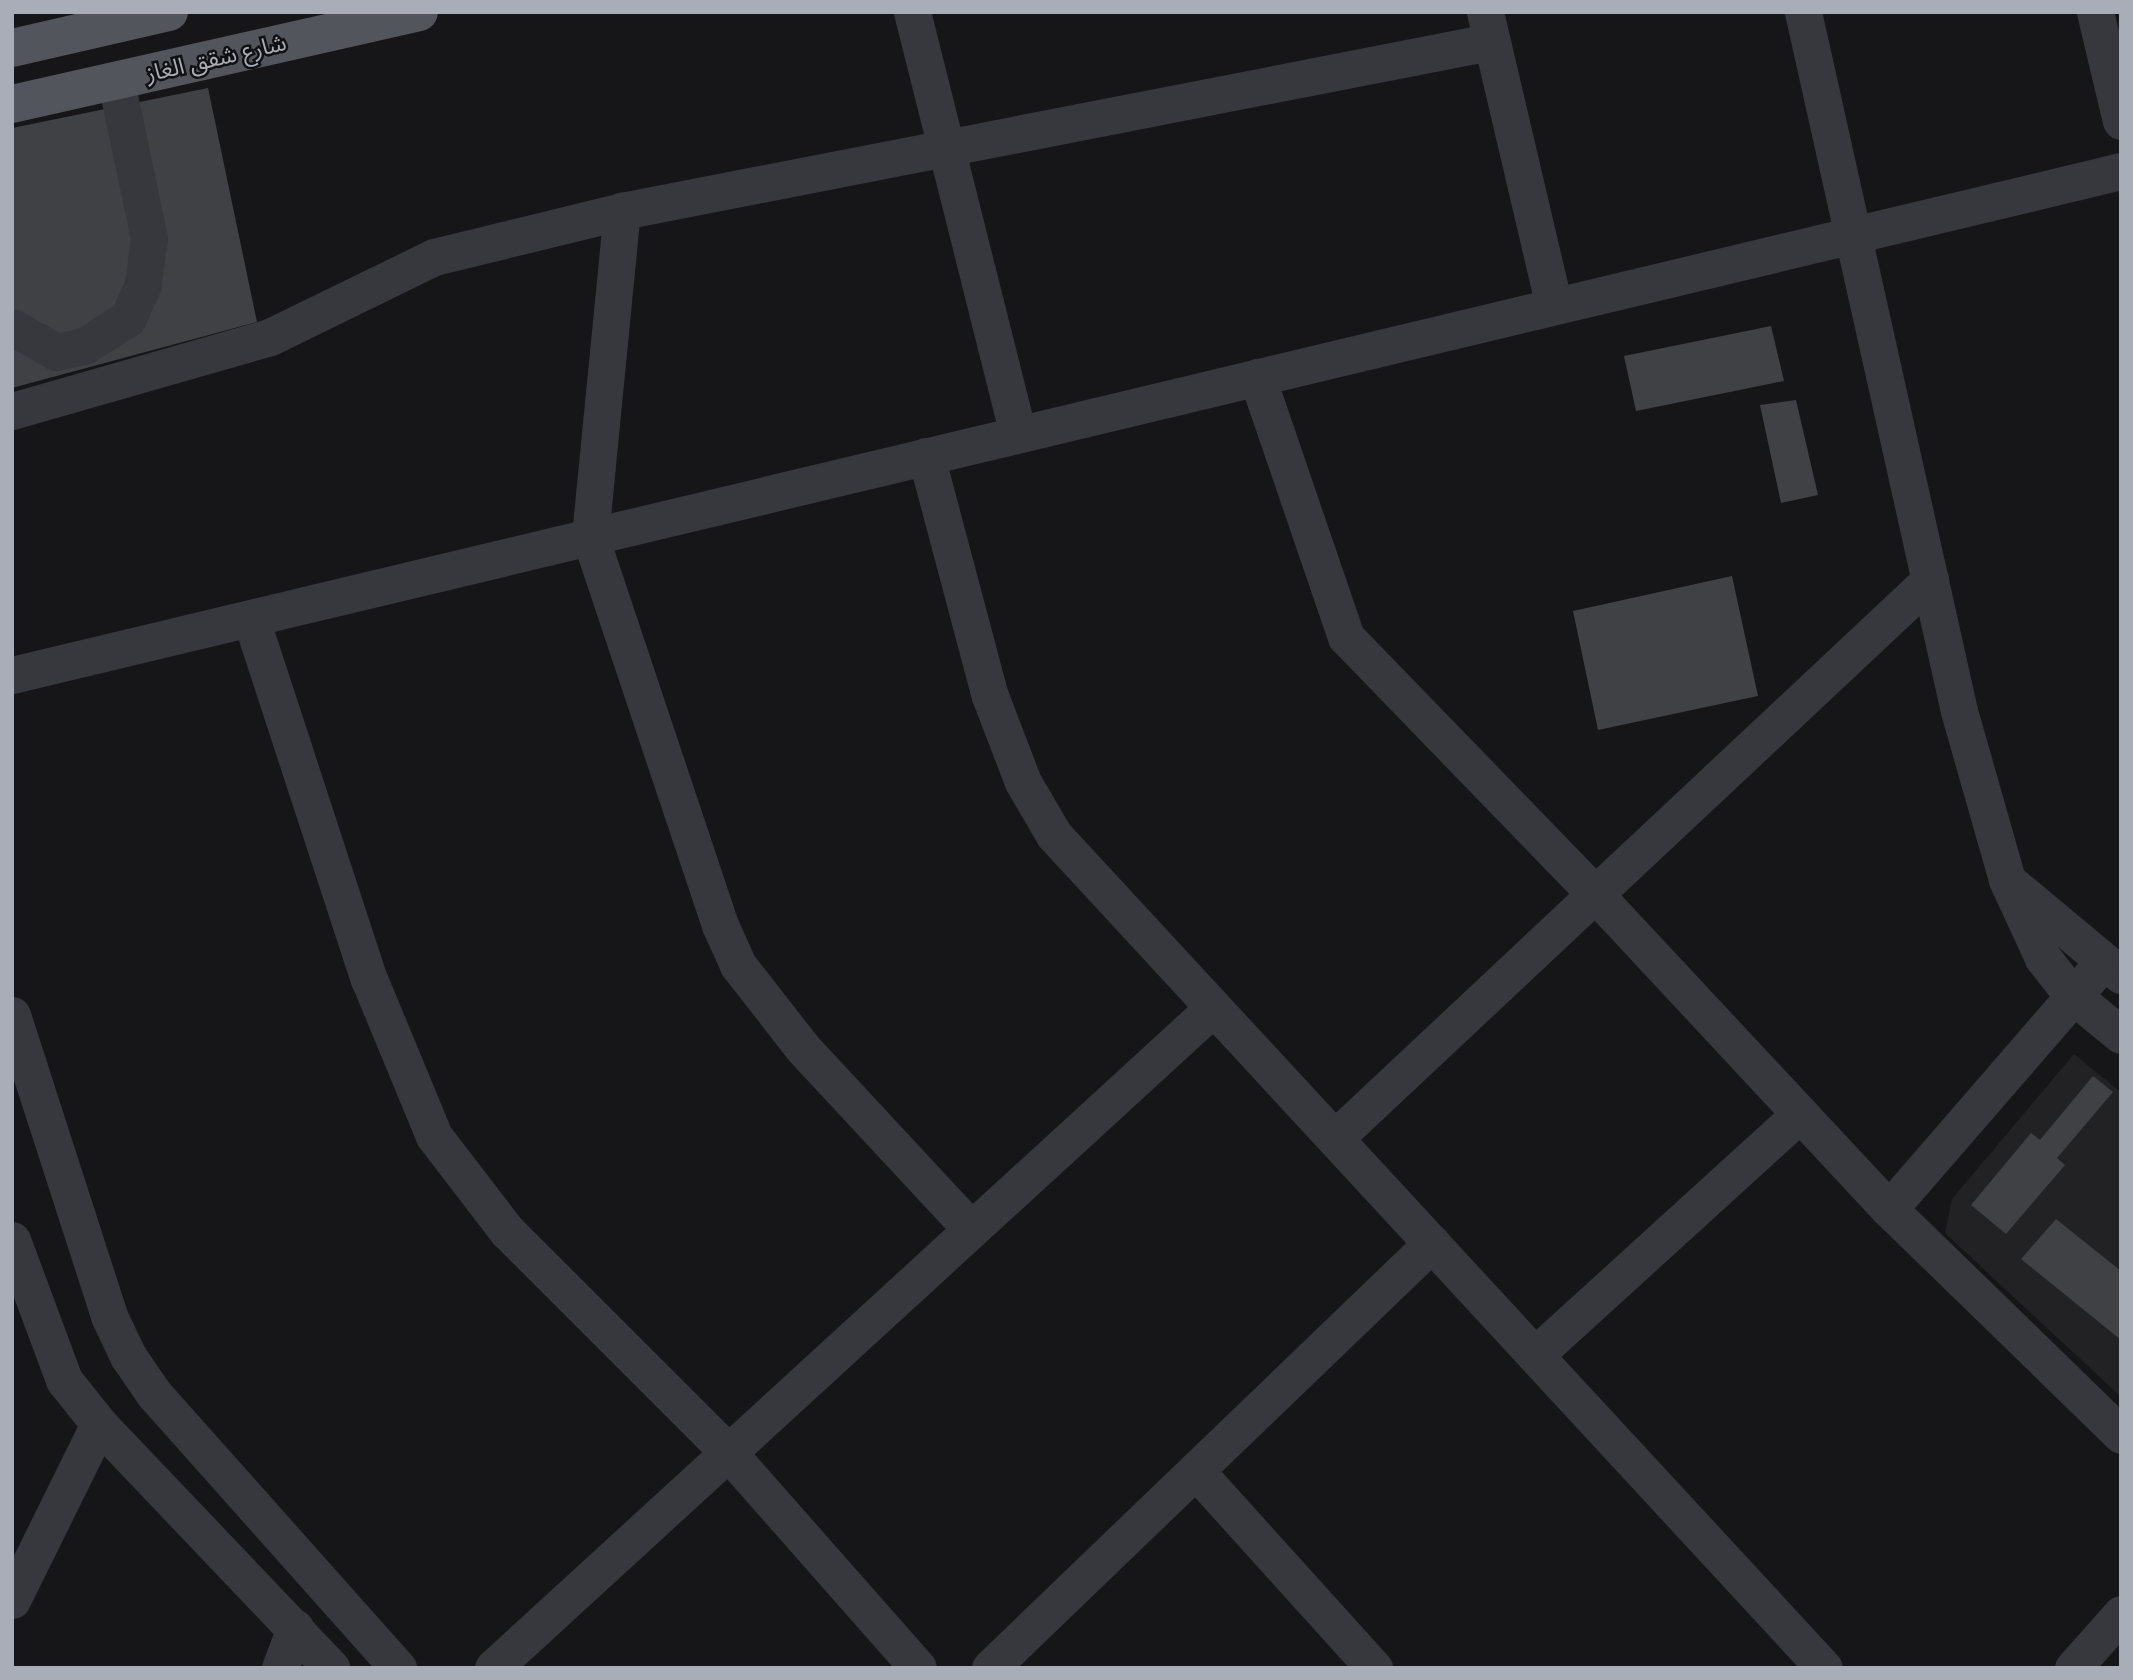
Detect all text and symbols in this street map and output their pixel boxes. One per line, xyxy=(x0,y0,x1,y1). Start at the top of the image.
street label: شارع شقق الغاز xyxy=(143,28,289,88)

